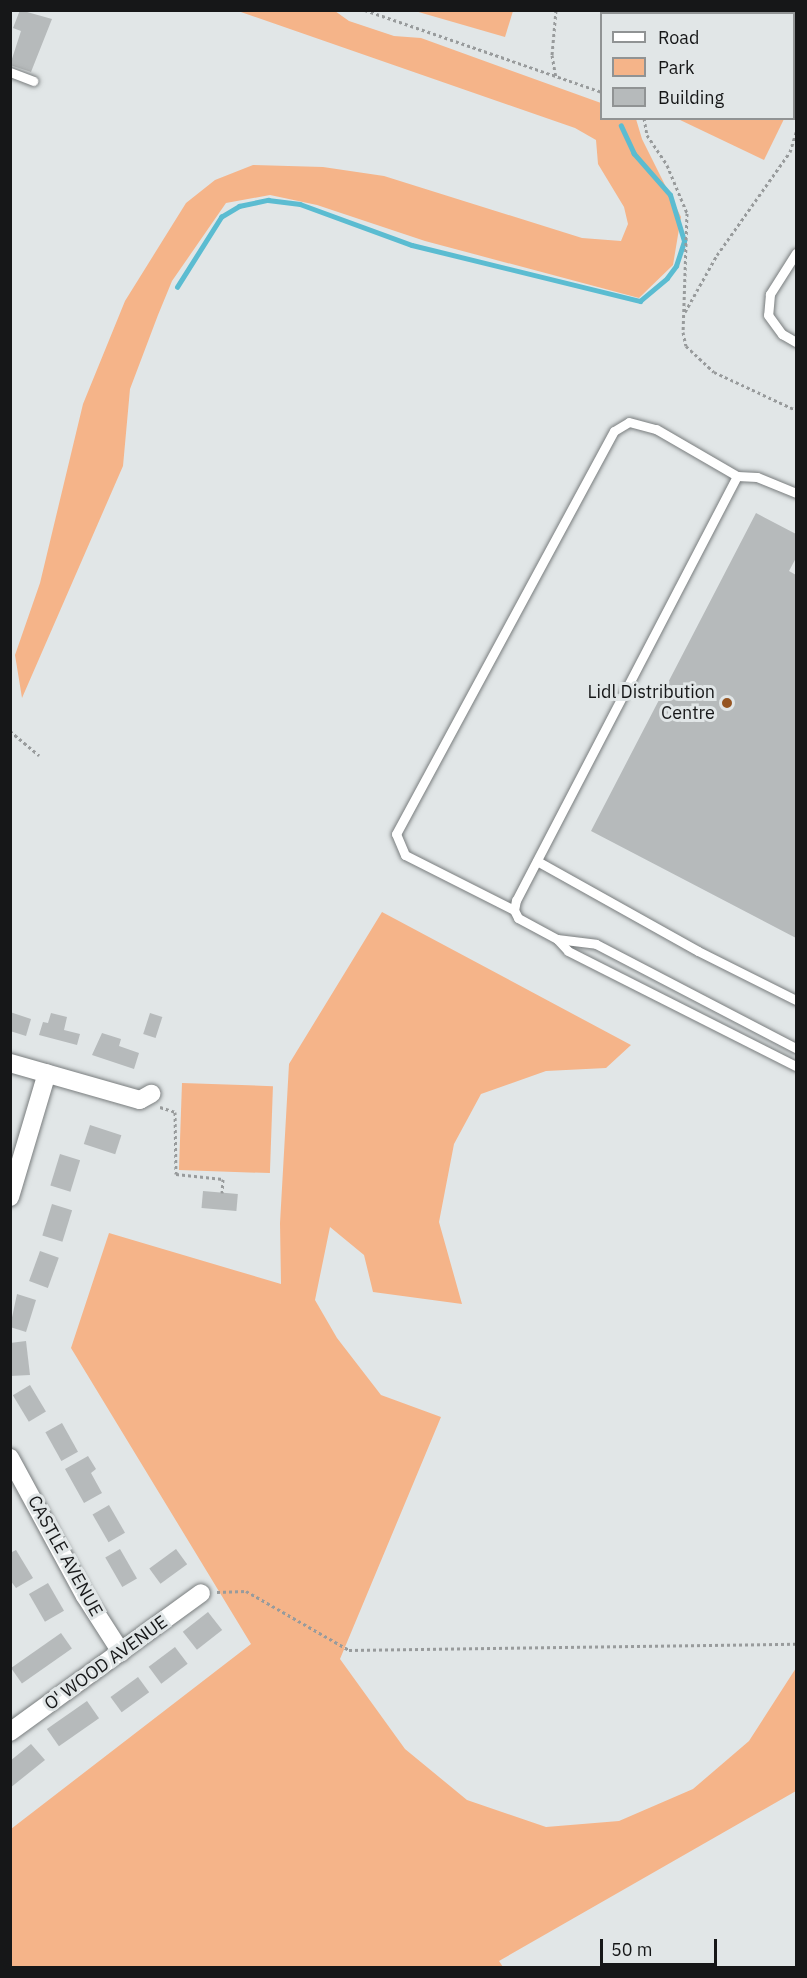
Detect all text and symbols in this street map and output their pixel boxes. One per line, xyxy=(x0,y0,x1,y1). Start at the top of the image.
legend xyxy=(600,12,795,120)
text: Road xyxy=(658,26,699,49)
text: Park xyxy=(658,56,694,79)
text: Building xyxy=(658,86,724,109)
place label: Lidl Distribution Centre xyxy=(587,682,715,724)
marker: Lidl Distribution Centre xyxy=(720,696,734,710)
street label: CASTLE AVENUE xyxy=(23,1492,107,1620)
street label: O' WOOD AVENUE xyxy=(40,1611,172,1715)
scale bar xyxy=(603,1927,720,1965)
text: 50 m xyxy=(611,1938,653,1961)

